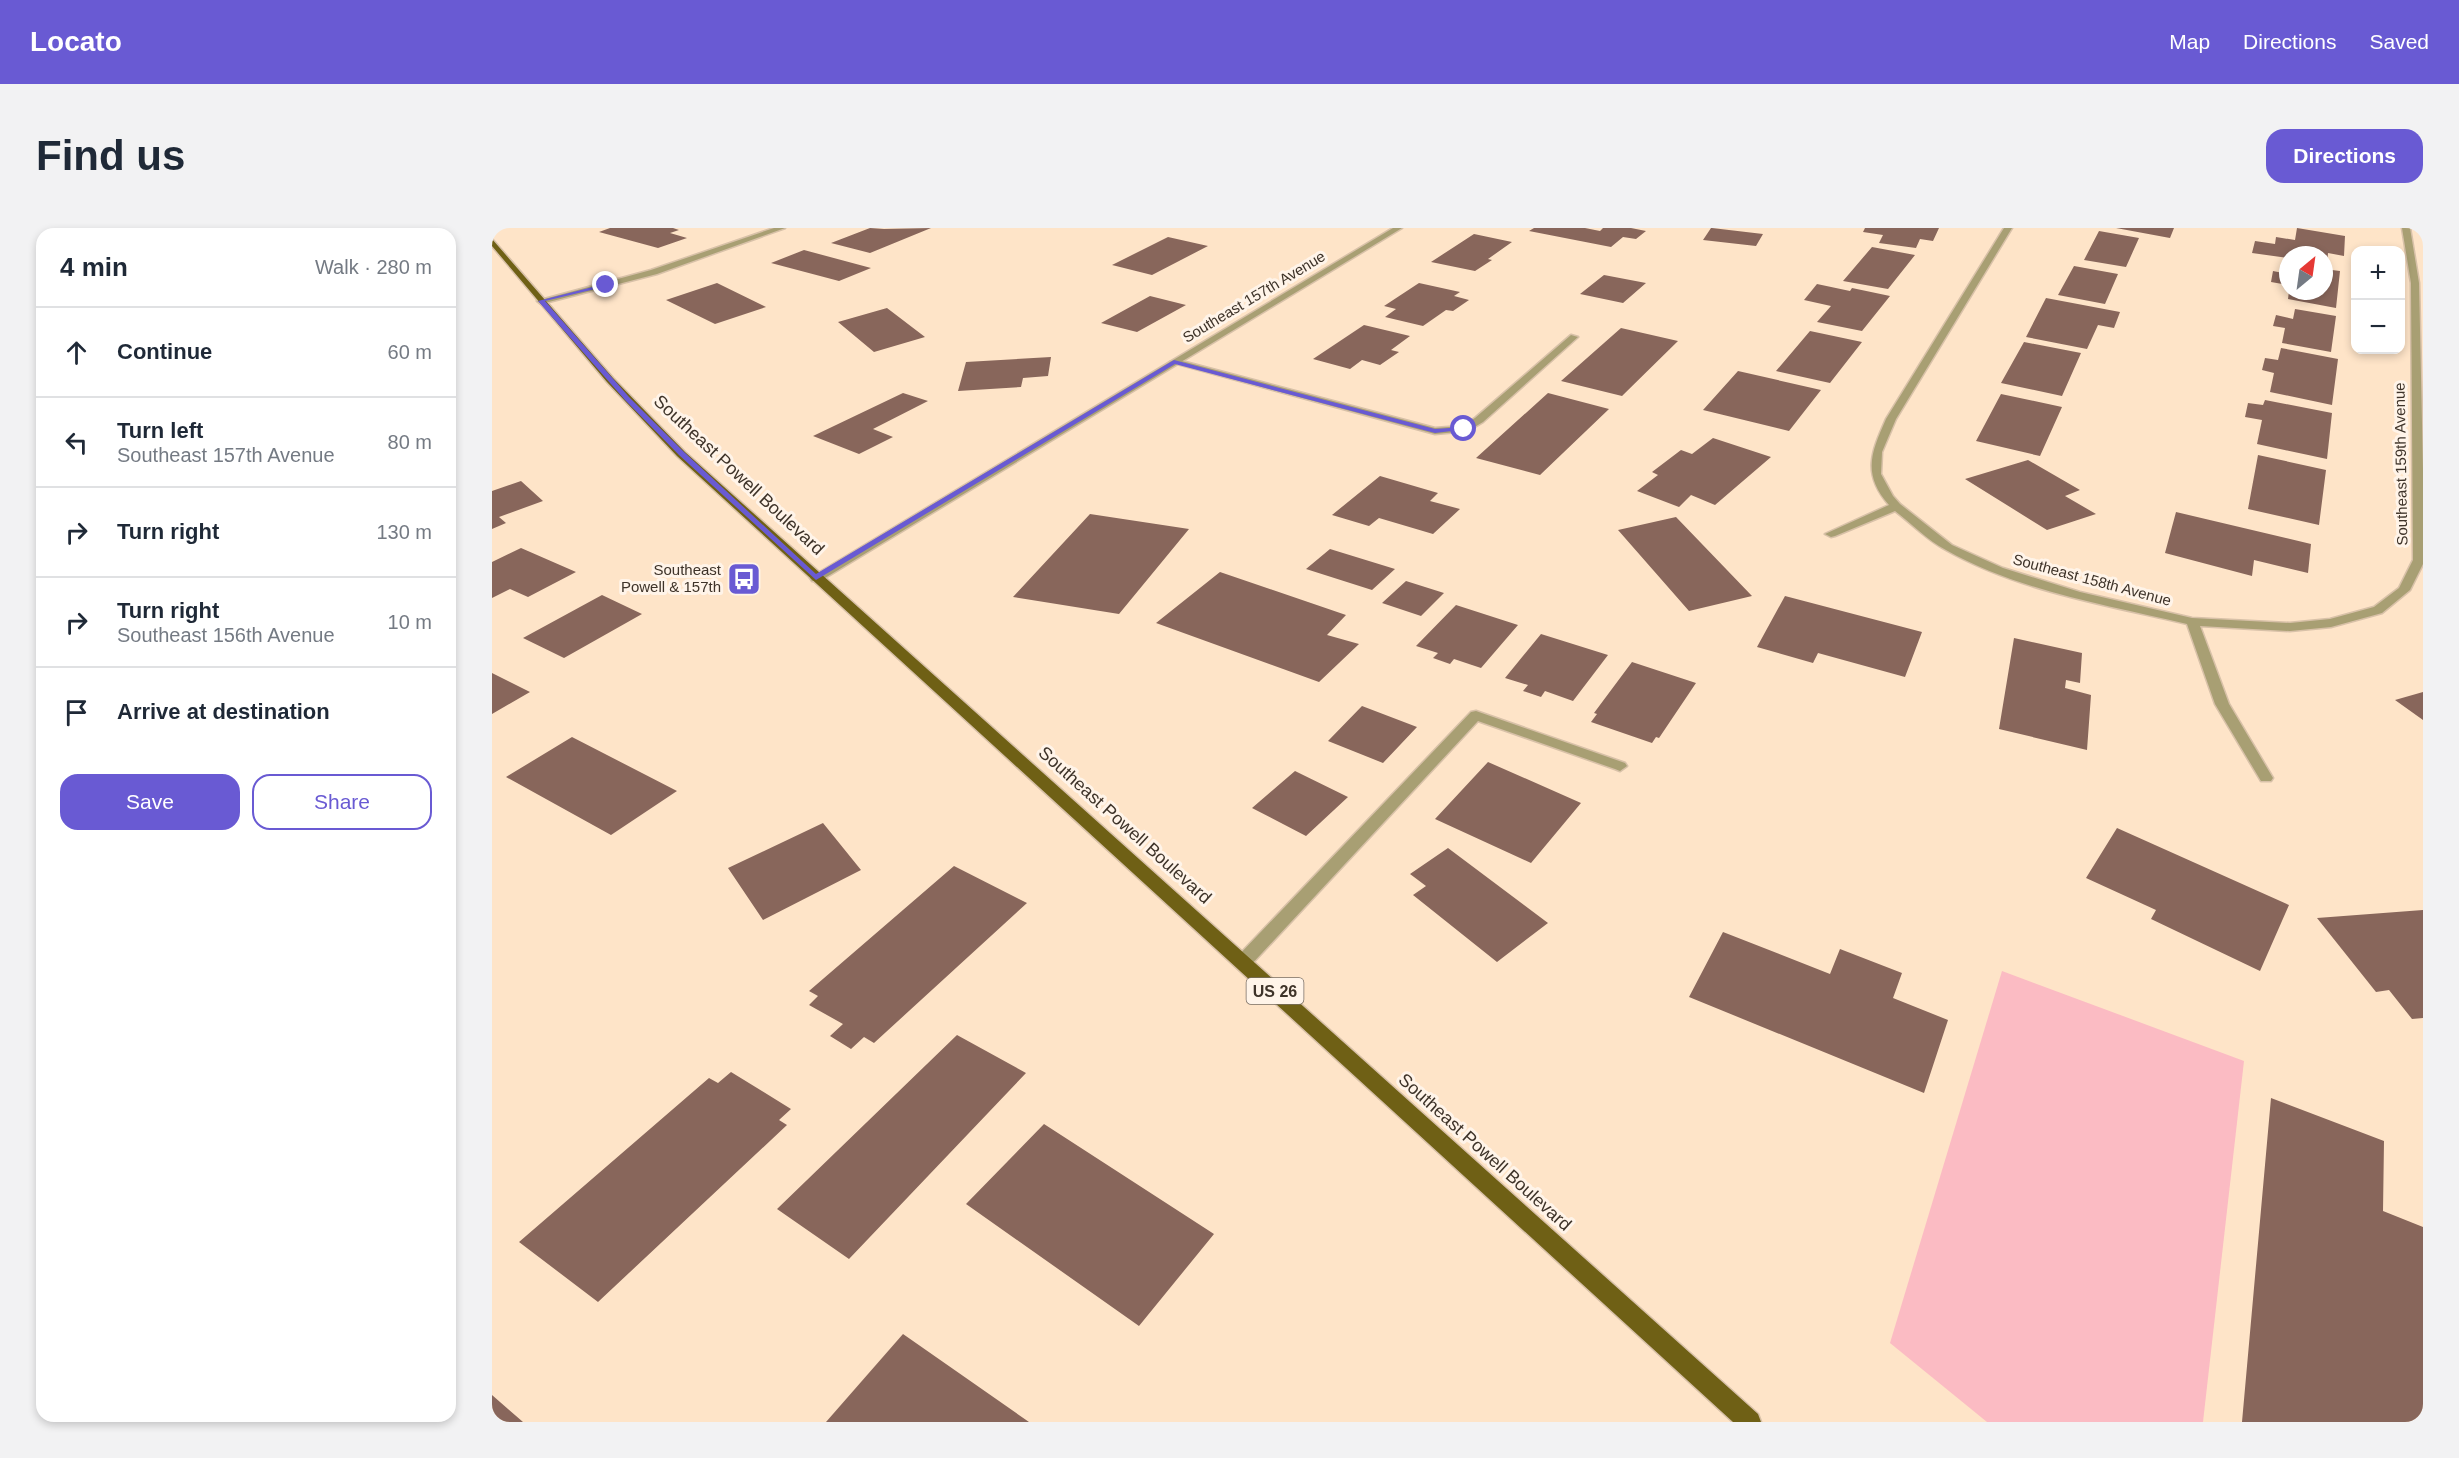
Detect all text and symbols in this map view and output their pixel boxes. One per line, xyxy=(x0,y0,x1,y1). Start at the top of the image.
text: Locato xyxy=(30,26,122,57)
text: Map xyxy=(2169,30,2210,53)
text: Directions xyxy=(2243,30,2336,53)
text: Saved xyxy=(2369,30,2429,53)
button: Directions xyxy=(2266,129,2423,183)
text: Find us xyxy=(36,132,185,179)
north arrow xyxy=(2279,246,2333,300)
map controls xyxy=(2351,246,2405,354)
button: + xyxy=(2351,246,2405,300)
street label: Southeast 157th Avenue xyxy=(1179,247,1328,346)
text: 4 min xyxy=(60,252,128,282)
text: Walk · 280 m xyxy=(315,256,432,278)
route end xyxy=(592,271,618,297)
button: − xyxy=(2351,300,2405,354)
icon: ahead xyxy=(60,336,93,369)
text: Continue xyxy=(117,339,212,364)
text: 60 m xyxy=(388,341,432,363)
street label: Southeast 159th Avenue xyxy=(2391,382,2410,546)
street label: Southeast Powell Boulevard xyxy=(650,391,828,559)
route start xyxy=(1450,415,1476,441)
text: Turn left xyxy=(117,418,203,443)
icon: left xyxy=(60,426,93,459)
text: 80 m xyxy=(388,431,432,453)
text: Southeast 157th Avenue xyxy=(117,444,335,466)
icon: right xyxy=(60,516,93,549)
text: Turn right xyxy=(117,519,219,544)
text: 130 m xyxy=(376,521,432,543)
street label: Southeast 158th Avenue xyxy=(2011,550,2173,609)
place label: Southeast Powell & 157th xyxy=(621,561,722,595)
bus stop icon: Southeast Powell & 157th xyxy=(726,561,762,597)
text: Turn right xyxy=(117,598,219,623)
icon: right xyxy=(60,606,93,639)
text: 10 m xyxy=(388,611,432,633)
text: Southeast 156th Avenue xyxy=(117,624,335,646)
icon: arrive xyxy=(60,696,93,729)
text: Arrive at destination xyxy=(117,699,330,724)
street label: Southeast Powell Boulevard xyxy=(1035,742,1215,908)
button: Save xyxy=(60,774,240,830)
button: Share xyxy=(252,774,432,830)
road number: US 26 xyxy=(1246,978,1304,1004)
street label: Southeast Powell Boulevard xyxy=(1395,1069,1575,1235)

